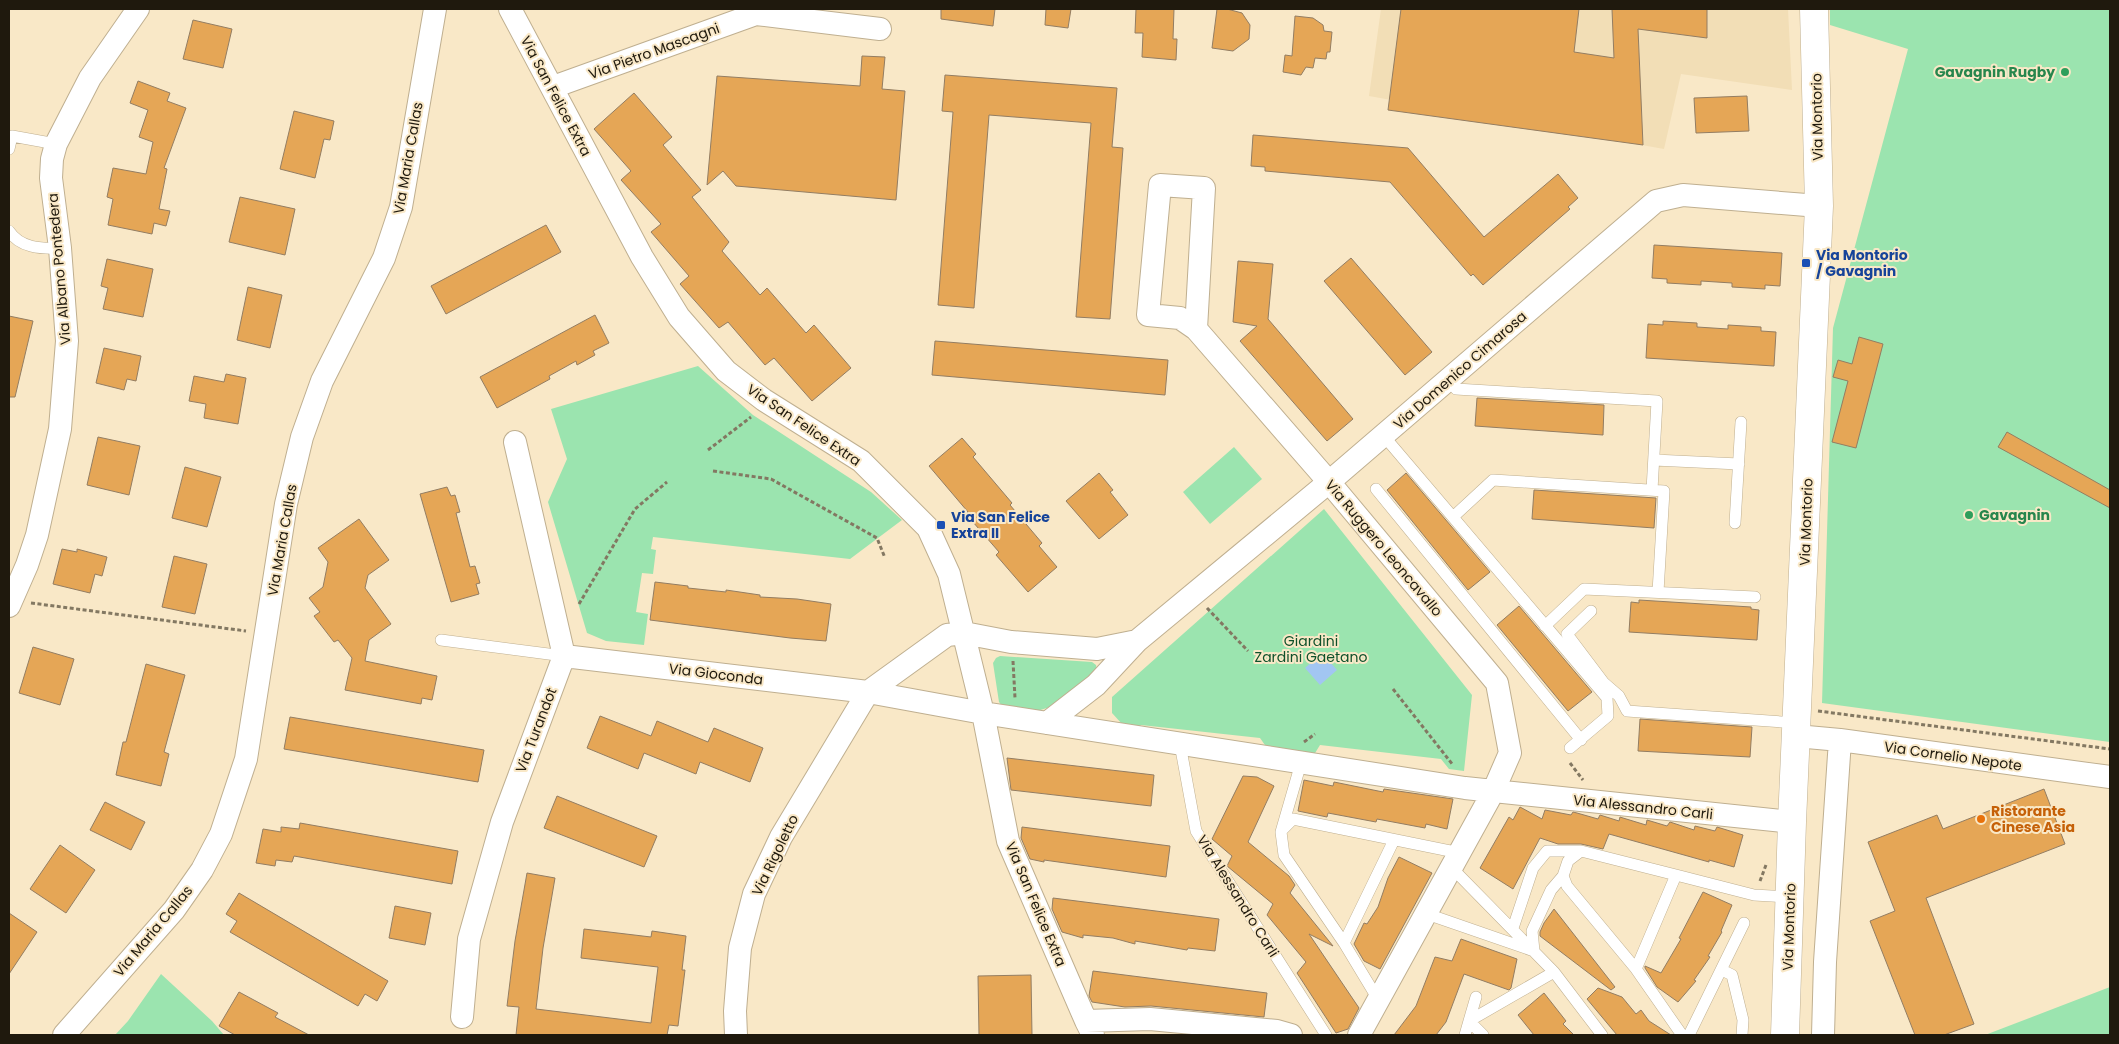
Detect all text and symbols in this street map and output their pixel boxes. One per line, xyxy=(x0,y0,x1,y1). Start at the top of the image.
street label: Via Pietro Mascagni xyxy=(586,18,722,84)
street label: Via San Felice Extra xyxy=(516,32,596,160)
place label: Gavagnin Rugby xyxy=(1935,62,2055,82)
marker: Gavagnin Rugby xyxy=(2059,66,2071,78)
street label: Via Montorio xyxy=(1806,73,1828,161)
street label: Via Maria Callas xyxy=(388,100,428,216)
street label: Via Albano Pontedera xyxy=(42,192,76,346)
place label: Via Montorio / Gavagnin xyxy=(1816,245,1908,281)
marker: Via Montorio / Gavagnin xyxy=(1800,257,1812,269)
street label: Via Domenico Cimarosa xyxy=(1389,306,1531,434)
street label: Via San Felice Extra xyxy=(743,379,865,471)
street label: Via Ruggero Leoncavallo xyxy=(1321,475,1447,621)
street label: Via Montorio xyxy=(1794,478,1818,566)
street label: Via Maria Callas xyxy=(262,482,302,598)
place label: Gavagnin xyxy=(1979,505,2050,525)
place label: Via San Felice Extra II xyxy=(951,507,1050,543)
marker: Gavagnin xyxy=(1963,509,1975,521)
marker: Via San Felice Extra II xyxy=(935,519,947,531)
park label: Giardini Zardini Gaetano xyxy=(1255,631,1367,667)
street label: Via Gioconda xyxy=(668,658,764,690)
street label: Via Turandot xyxy=(511,684,561,776)
street label: Via Cornelio Nepote xyxy=(1883,736,2024,776)
street label: Via Alessandro Carli xyxy=(1572,790,1714,824)
place label: Ristorante Cinese Asia xyxy=(1991,801,2075,837)
street label: Via Rigoletto xyxy=(747,811,803,899)
marker: Ristorante Cinese Asia xyxy=(1975,813,1987,825)
street label: Via Alessandro Carli xyxy=(1192,831,1284,961)
street label: Via San Felice Extra xyxy=(1001,839,1071,969)
street label: Via Maria Callas xyxy=(109,881,197,981)
street label: Via Montorio xyxy=(1777,883,1801,971)

